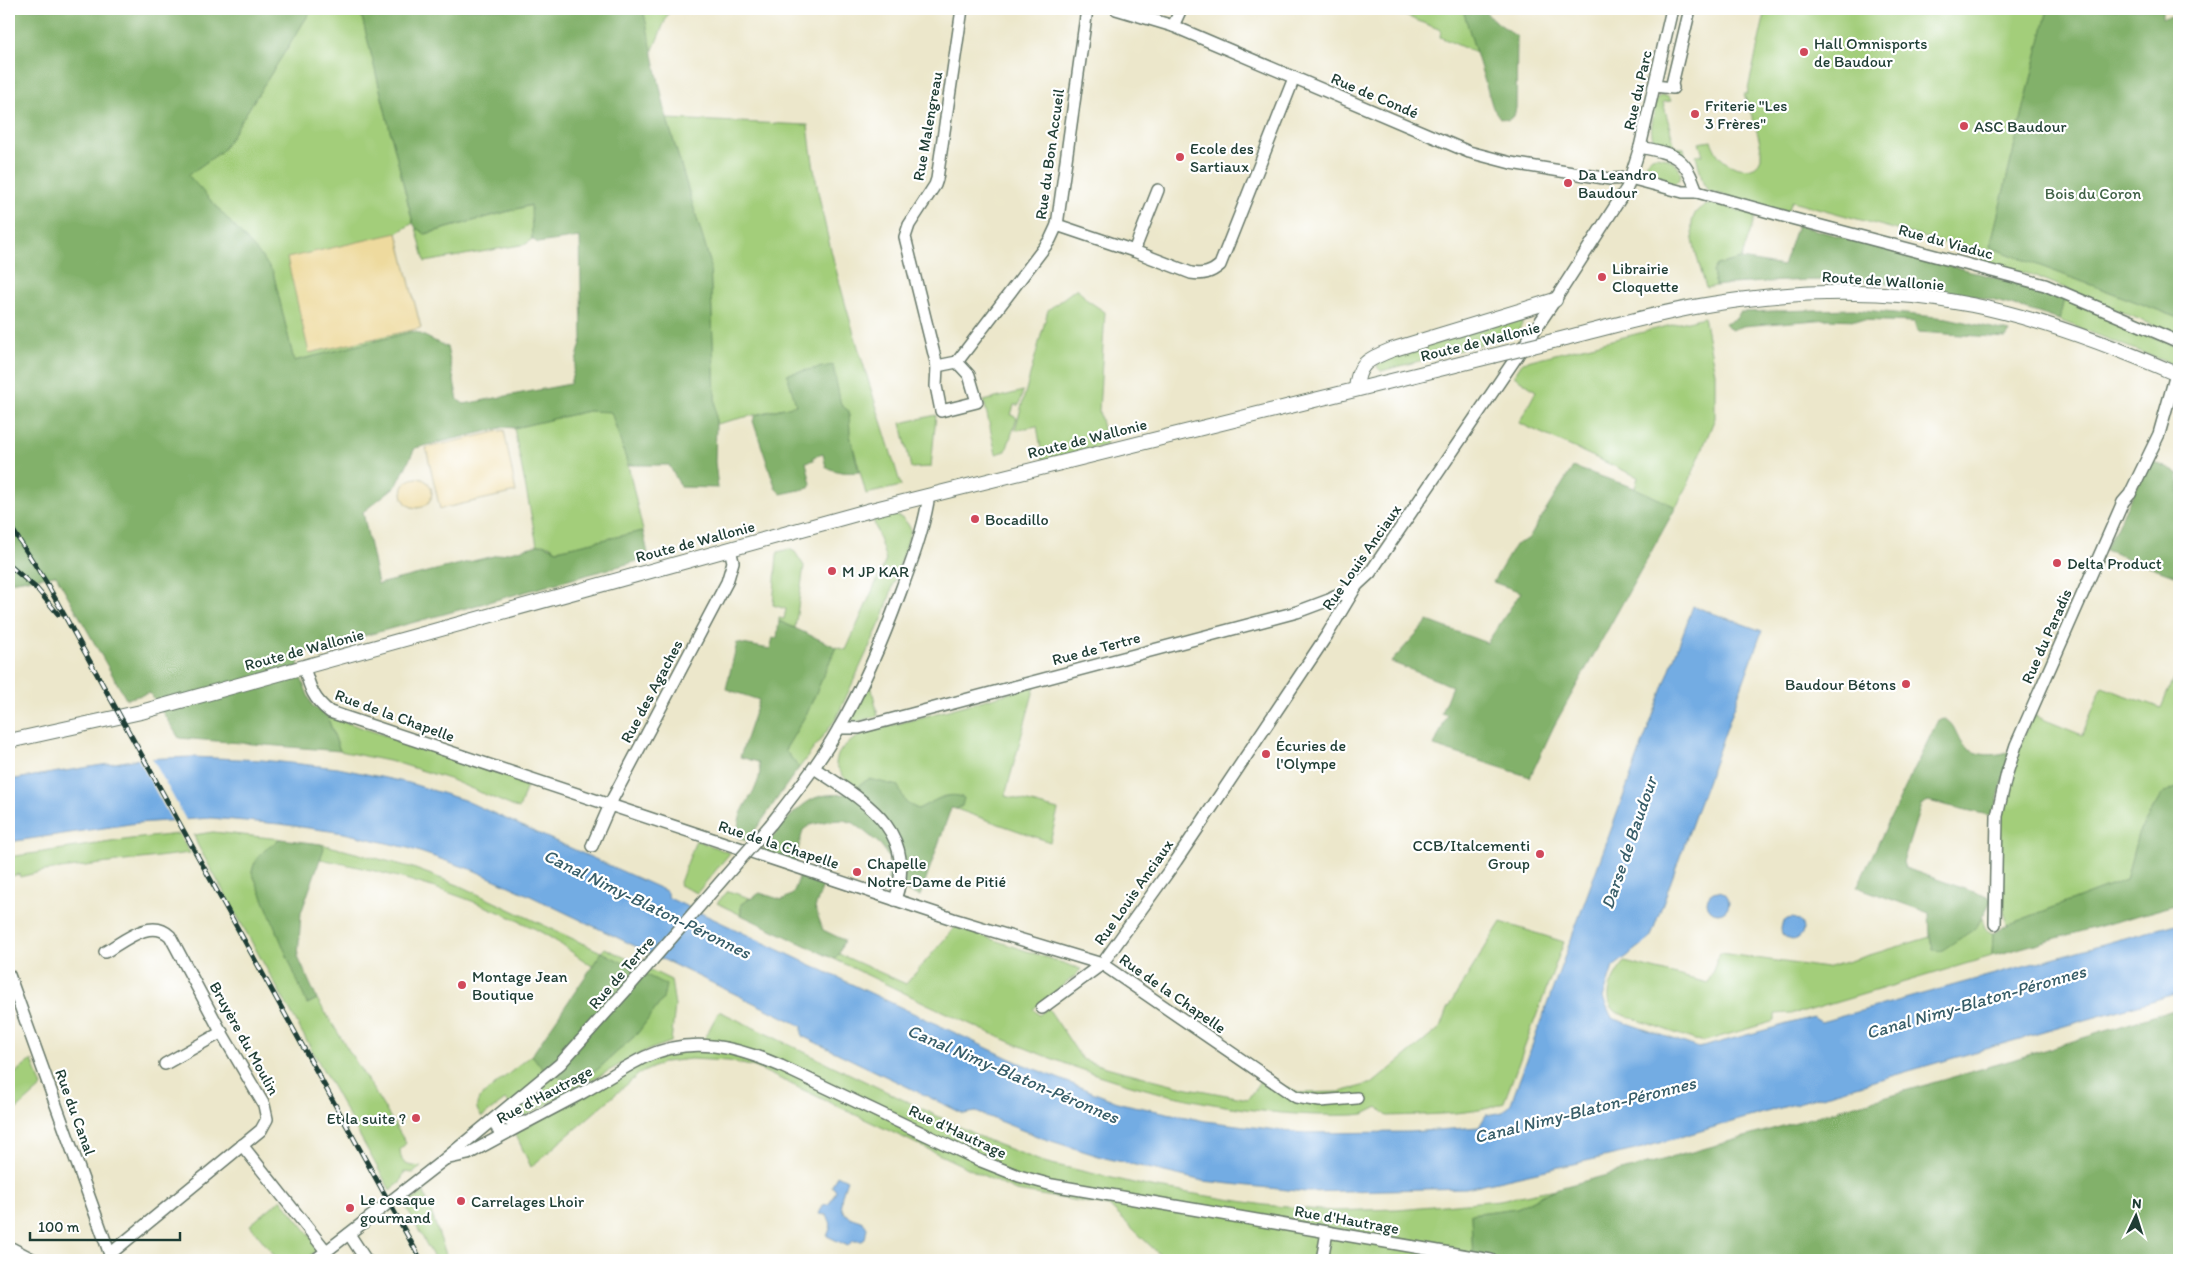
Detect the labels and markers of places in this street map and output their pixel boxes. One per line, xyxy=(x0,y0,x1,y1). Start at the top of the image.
place label: Hall Omnisports de Baudour xyxy=(1814,34,1928,71)
marker: Hall Omnisports de Baudour xyxy=(1798,46,1810,58)
place label: Friterie "Les 3 Frères" xyxy=(1705,96,1787,133)
marker: Friterie "Les 3 Frères" xyxy=(1689,108,1701,120)
place label: ASC Baudour xyxy=(1974,117,2067,136)
marker: ASC Baudour xyxy=(1958,120,1970,132)
place label: Ecole des Sartiaux xyxy=(1190,139,1254,176)
marker: Ecole des Sartiaux xyxy=(1174,151,1186,163)
place label: Da Leandro Baudour xyxy=(1578,165,1657,202)
marker: Da Leandro Baudour xyxy=(1562,177,1574,189)
place label: Librairie Cloquette xyxy=(1612,259,1679,296)
marker: Librairie Cloquette xyxy=(1596,271,1608,283)
place label: Bocadillo xyxy=(985,510,1049,529)
marker: Bocadillo xyxy=(969,513,981,525)
place label: Delta Product xyxy=(2067,554,2162,573)
marker: Delta Product xyxy=(2051,557,2063,569)
place label: M JP KAR xyxy=(842,562,909,581)
marker: M JP KAR xyxy=(826,565,838,577)
place label: Baudour Bétons xyxy=(1785,675,1896,694)
marker: Baudour Bétons xyxy=(1900,678,1912,690)
place label: Écuries de l'Olympe xyxy=(1276,736,1346,773)
marker: Écuries de l'Olympe xyxy=(1260,748,1272,760)
place label: CCB/Italcementi Group xyxy=(1412,836,1530,873)
marker: CCB/Italcementi Group xyxy=(1534,848,1546,860)
place label: Chapelle Notre-Dame de Pitié xyxy=(867,854,1006,891)
marker: Chapelle Notre-Dame de Pitié xyxy=(851,866,863,878)
place label: Montage Jean Boutique xyxy=(472,967,568,1004)
marker: Montage Jean Boutique xyxy=(456,979,468,991)
place label: Et la suite ? xyxy=(327,1109,406,1128)
marker: Et la suite ? xyxy=(410,1112,422,1124)
place label: Le cosaque gourmand xyxy=(360,1190,435,1227)
place label: Carrelages Lhoir xyxy=(471,1192,585,1211)
marker: Carrelages Lhoir xyxy=(455,1195,467,1207)
marker: Le cosaque gourmand xyxy=(344,1202,356,1214)

